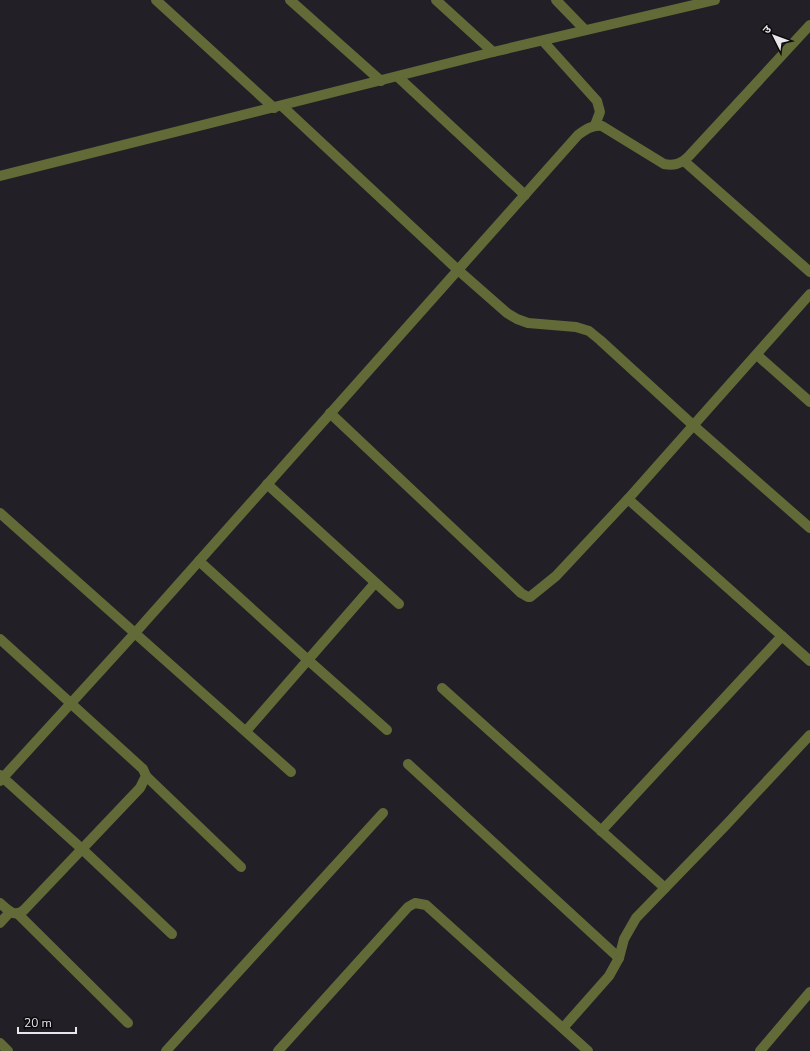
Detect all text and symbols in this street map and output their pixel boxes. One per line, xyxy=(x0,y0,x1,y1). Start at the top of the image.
north arrow xyxy=(754,16,794,56)
text: उ xyxy=(759,22,775,37)
scale bar xyxy=(18,1009,76,1035)
text: 20 m xyxy=(24,1015,52,1031)

